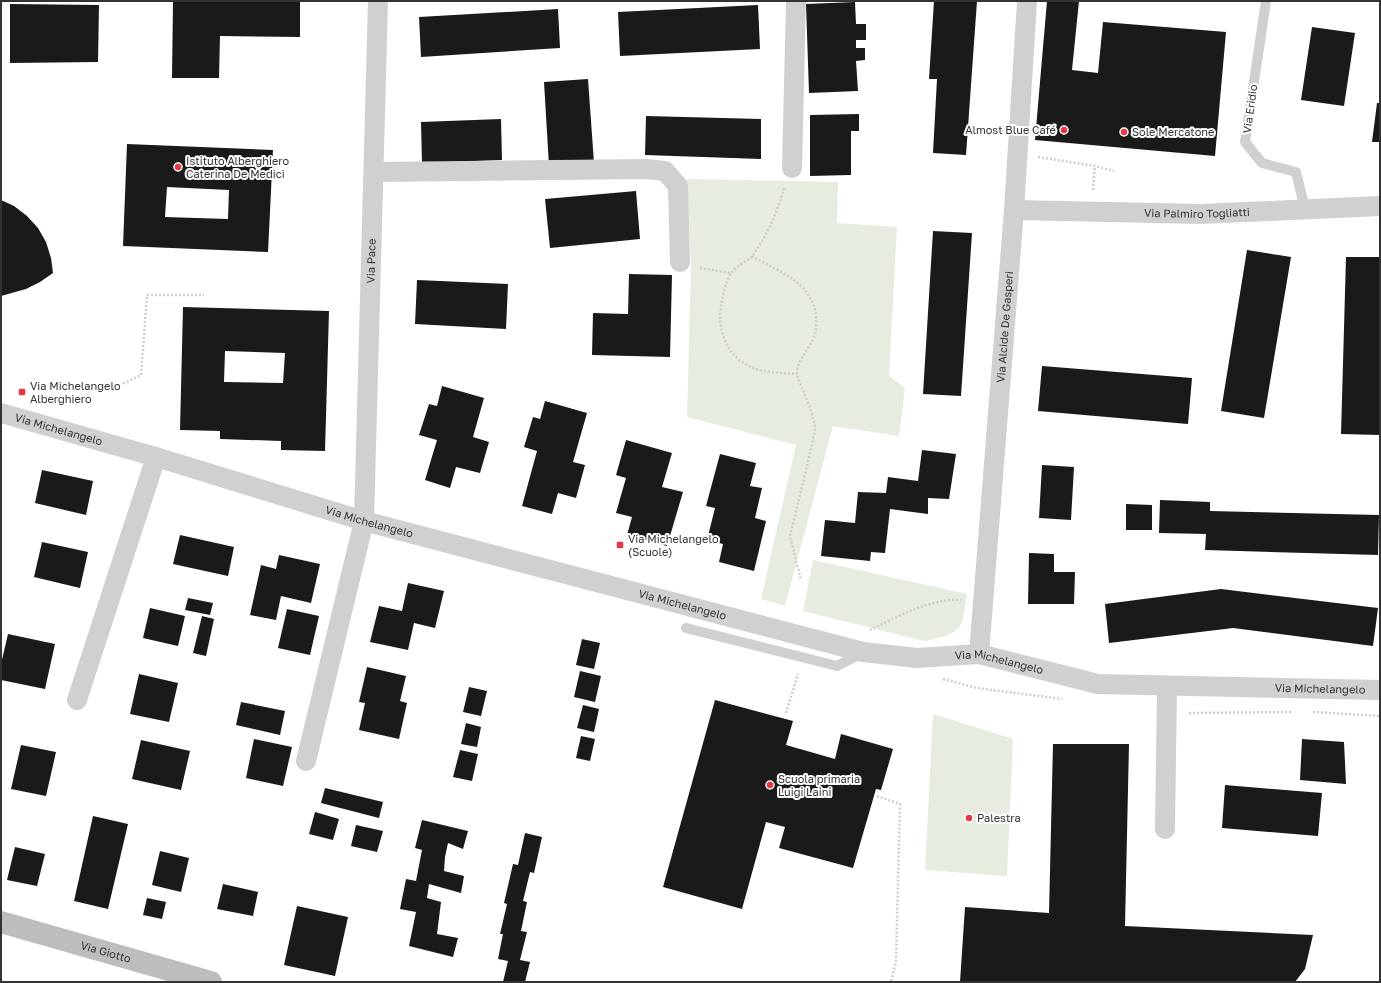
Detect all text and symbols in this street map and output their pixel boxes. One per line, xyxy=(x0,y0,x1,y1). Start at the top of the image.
street label: Via Eridio xyxy=(1240,83,1259,134)
place label: Almost Blue Café xyxy=(965,123,1056,136)
marker: Almost Blue Café xyxy=(1059,125,1069,135)
place label: Sole Mercatone xyxy=(1132,125,1214,138)
marker: Sole Mercatone xyxy=(1119,127,1129,137)
place label: Istituto Alberghiero Caterina De Medici xyxy=(186,154,289,180)
marker: Istituto Alberghiero Caterina De Medici xyxy=(173,162,183,172)
street label: Via Palmiro Togliatti xyxy=(1144,205,1250,220)
street label: Via Pace xyxy=(363,238,378,284)
street label: Via Alcide De Gasperi xyxy=(993,271,1015,383)
place label: Via Michelangelo Alberghiero xyxy=(30,379,121,405)
marker: Via Michelangelo Alberghiero xyxy=(17,387,27,397)
street label: Via Michelangelo xyxy=(14,410,105,448)
street label: Via Michelangelo xyxy=(324,503,415,540)
place label: Via Michelangelo (Scuole) xyxy=(628,532,719,558)
marker: Via Michelangelo (Scuole) xyxy=(615,540,625,550)
street label: Via Michelangelo xyxy=(637,586,728,622)
street label: Via Michelangelo xyxy=(954,647,1045,676)
street label: Via Michelangelo xyxy=(1275,681,1366,696)
place label: Scuola primaria Luigi Laini xyxy=(778,772,860,798)
marker: Scuola primaria Luigi Laini xyxy=(765,780,775,790)
place label: Palestra xyxy=(977,811,1021,824)
marker: Palestra xyxy=(964,813,974,823)
street label: Via Giotto xyxy=(79,938,133,965)

